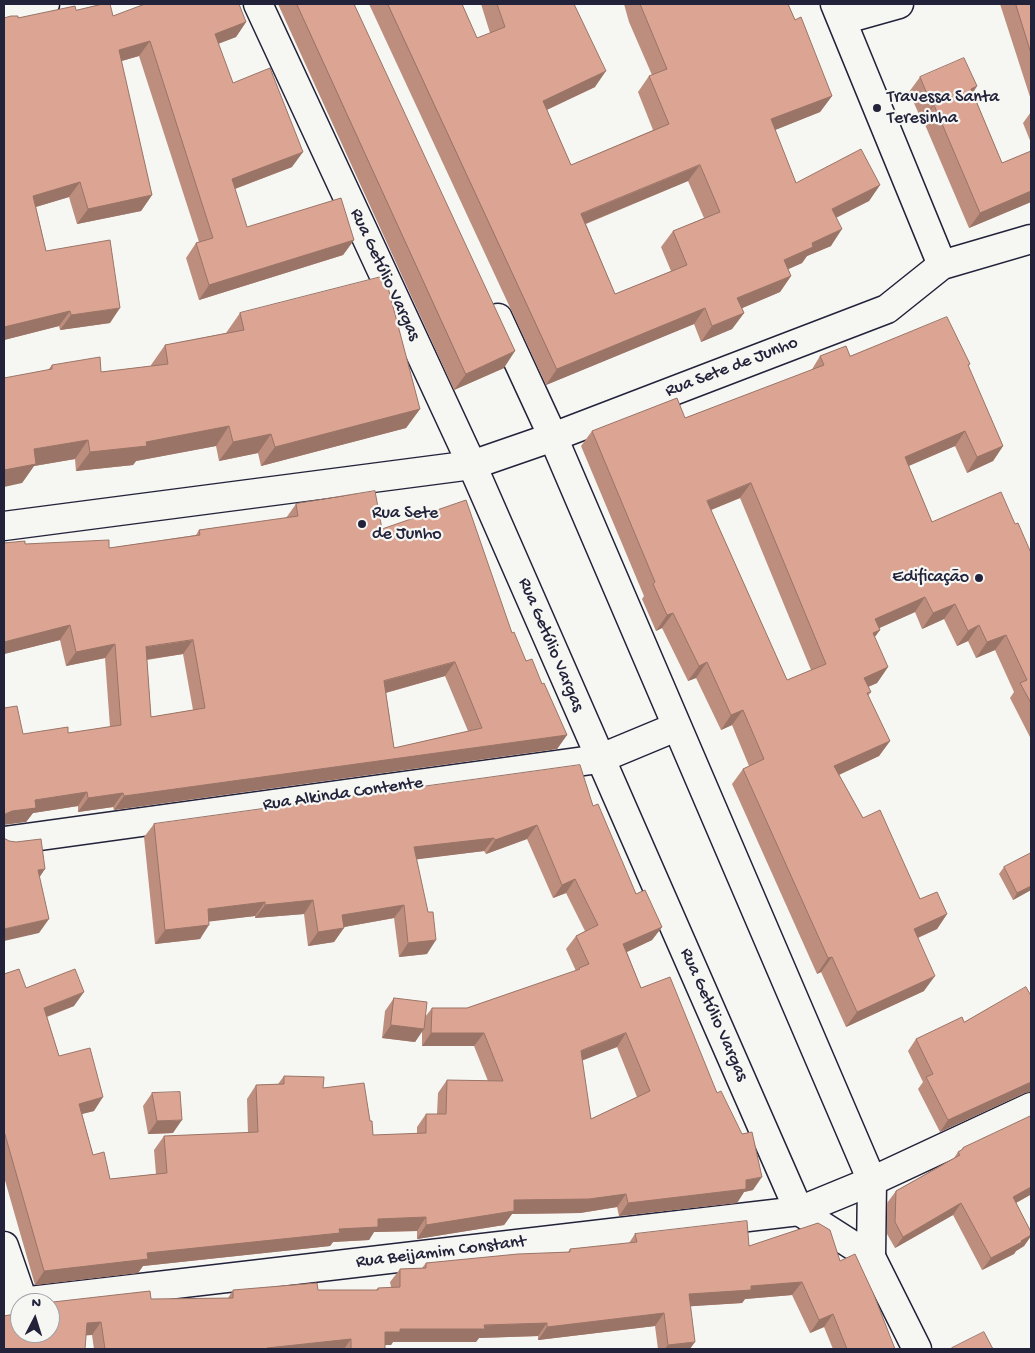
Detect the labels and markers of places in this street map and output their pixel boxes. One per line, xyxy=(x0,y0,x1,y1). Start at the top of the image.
place label: Travessa Santa Teresinha xyxy=(887,87,999,130)
marker: Travessa Santa Teresinha xyxy=(871,102,883,114)
place label: Rua Sete de Junho xyxy=(372,503,442,546)
marker: Rua Sete de Junho xyxy=(356,518,368,530)
place label: Edificação xyxy=(892,567,969,589)
marker: Edificação xyxy=(973,572,985,584)

